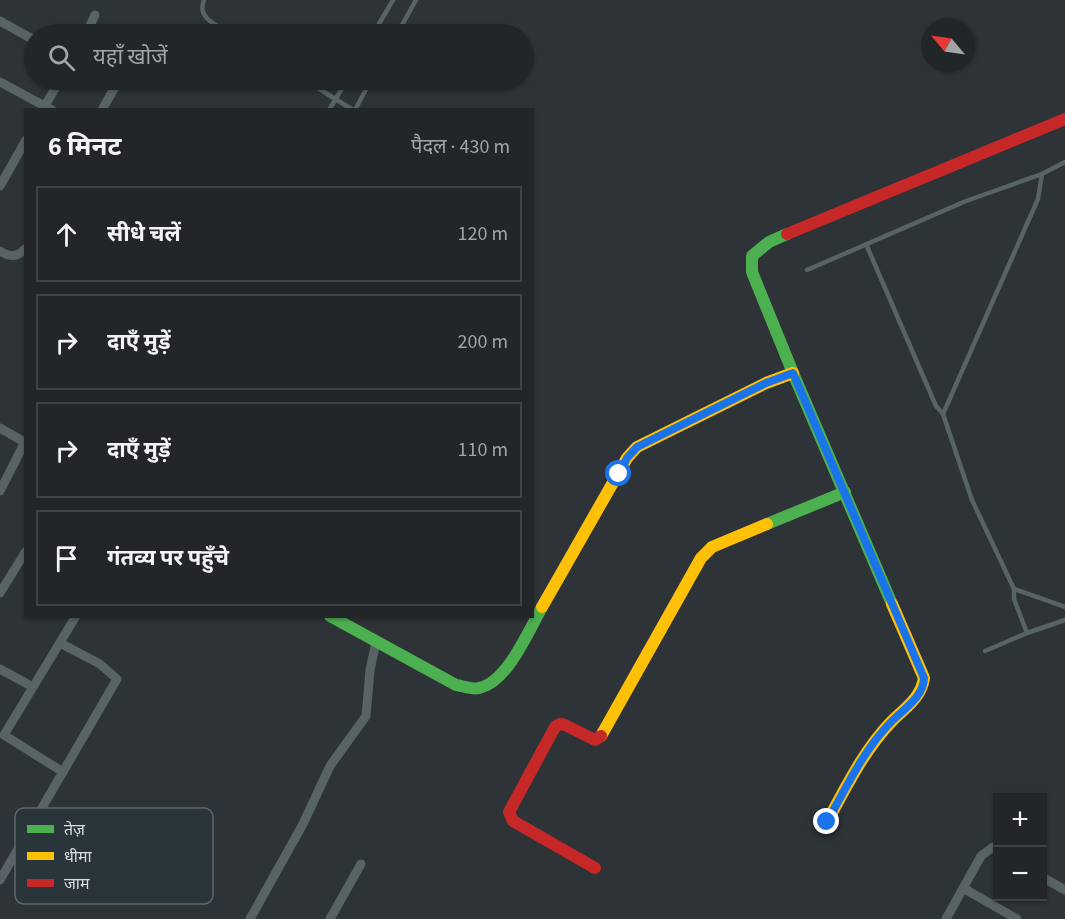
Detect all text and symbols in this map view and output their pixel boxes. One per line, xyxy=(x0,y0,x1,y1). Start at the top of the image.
north arrow xyxy=(921,18,975,72)
search box xyxy=(24,24,534,90)
icon: search xyxy=(45,41,78,74)
text: यहाँ खोजें xyxy=(93,41,168,73)
text: 6 मिनट xyxy=(48,128,122,165)
text: पैदल · 430 m xyxy=(411,133,510,161)
icon: ahead xyxy=(50,218,83,251)
text: सीधे चलें xyxy=(107,218,181,250)
text: 120 m xyxy=(458,220,508,248)
icon: right xyxy=(50,326,83,359)
text: दाएँ मुड़ें xyxy=(107,326,170,358)
text: 200 m xyxy=(458,328,508,356)
icon: right xyxy=(50,434,83,467)
text: दाएँ मुड़ें xyxy=(107,434,170,466)
text: 110 m xyxy=(458,436,508,464)
route start xyxy=(605,460,631,486)
icon: arrive xyxy=(50,542,83,575)
text: गंतव्य पर पहुँचे xyxy=(107,542,229,574)
map controls xyxy=(993,793,1047,901)
button: + xyxy=(993,793,1047,847)
legend xyxy=(15,808,213,904)
route end xyxy=(813,808,839,834)
text: तेज़ xyxy=(64,819,86,841)
text: धीमा xyxy=(64,846,93,868)
button: − xyxy=(993,847,1047,901)
text: जाम xyxy=(64,873,90,895)

